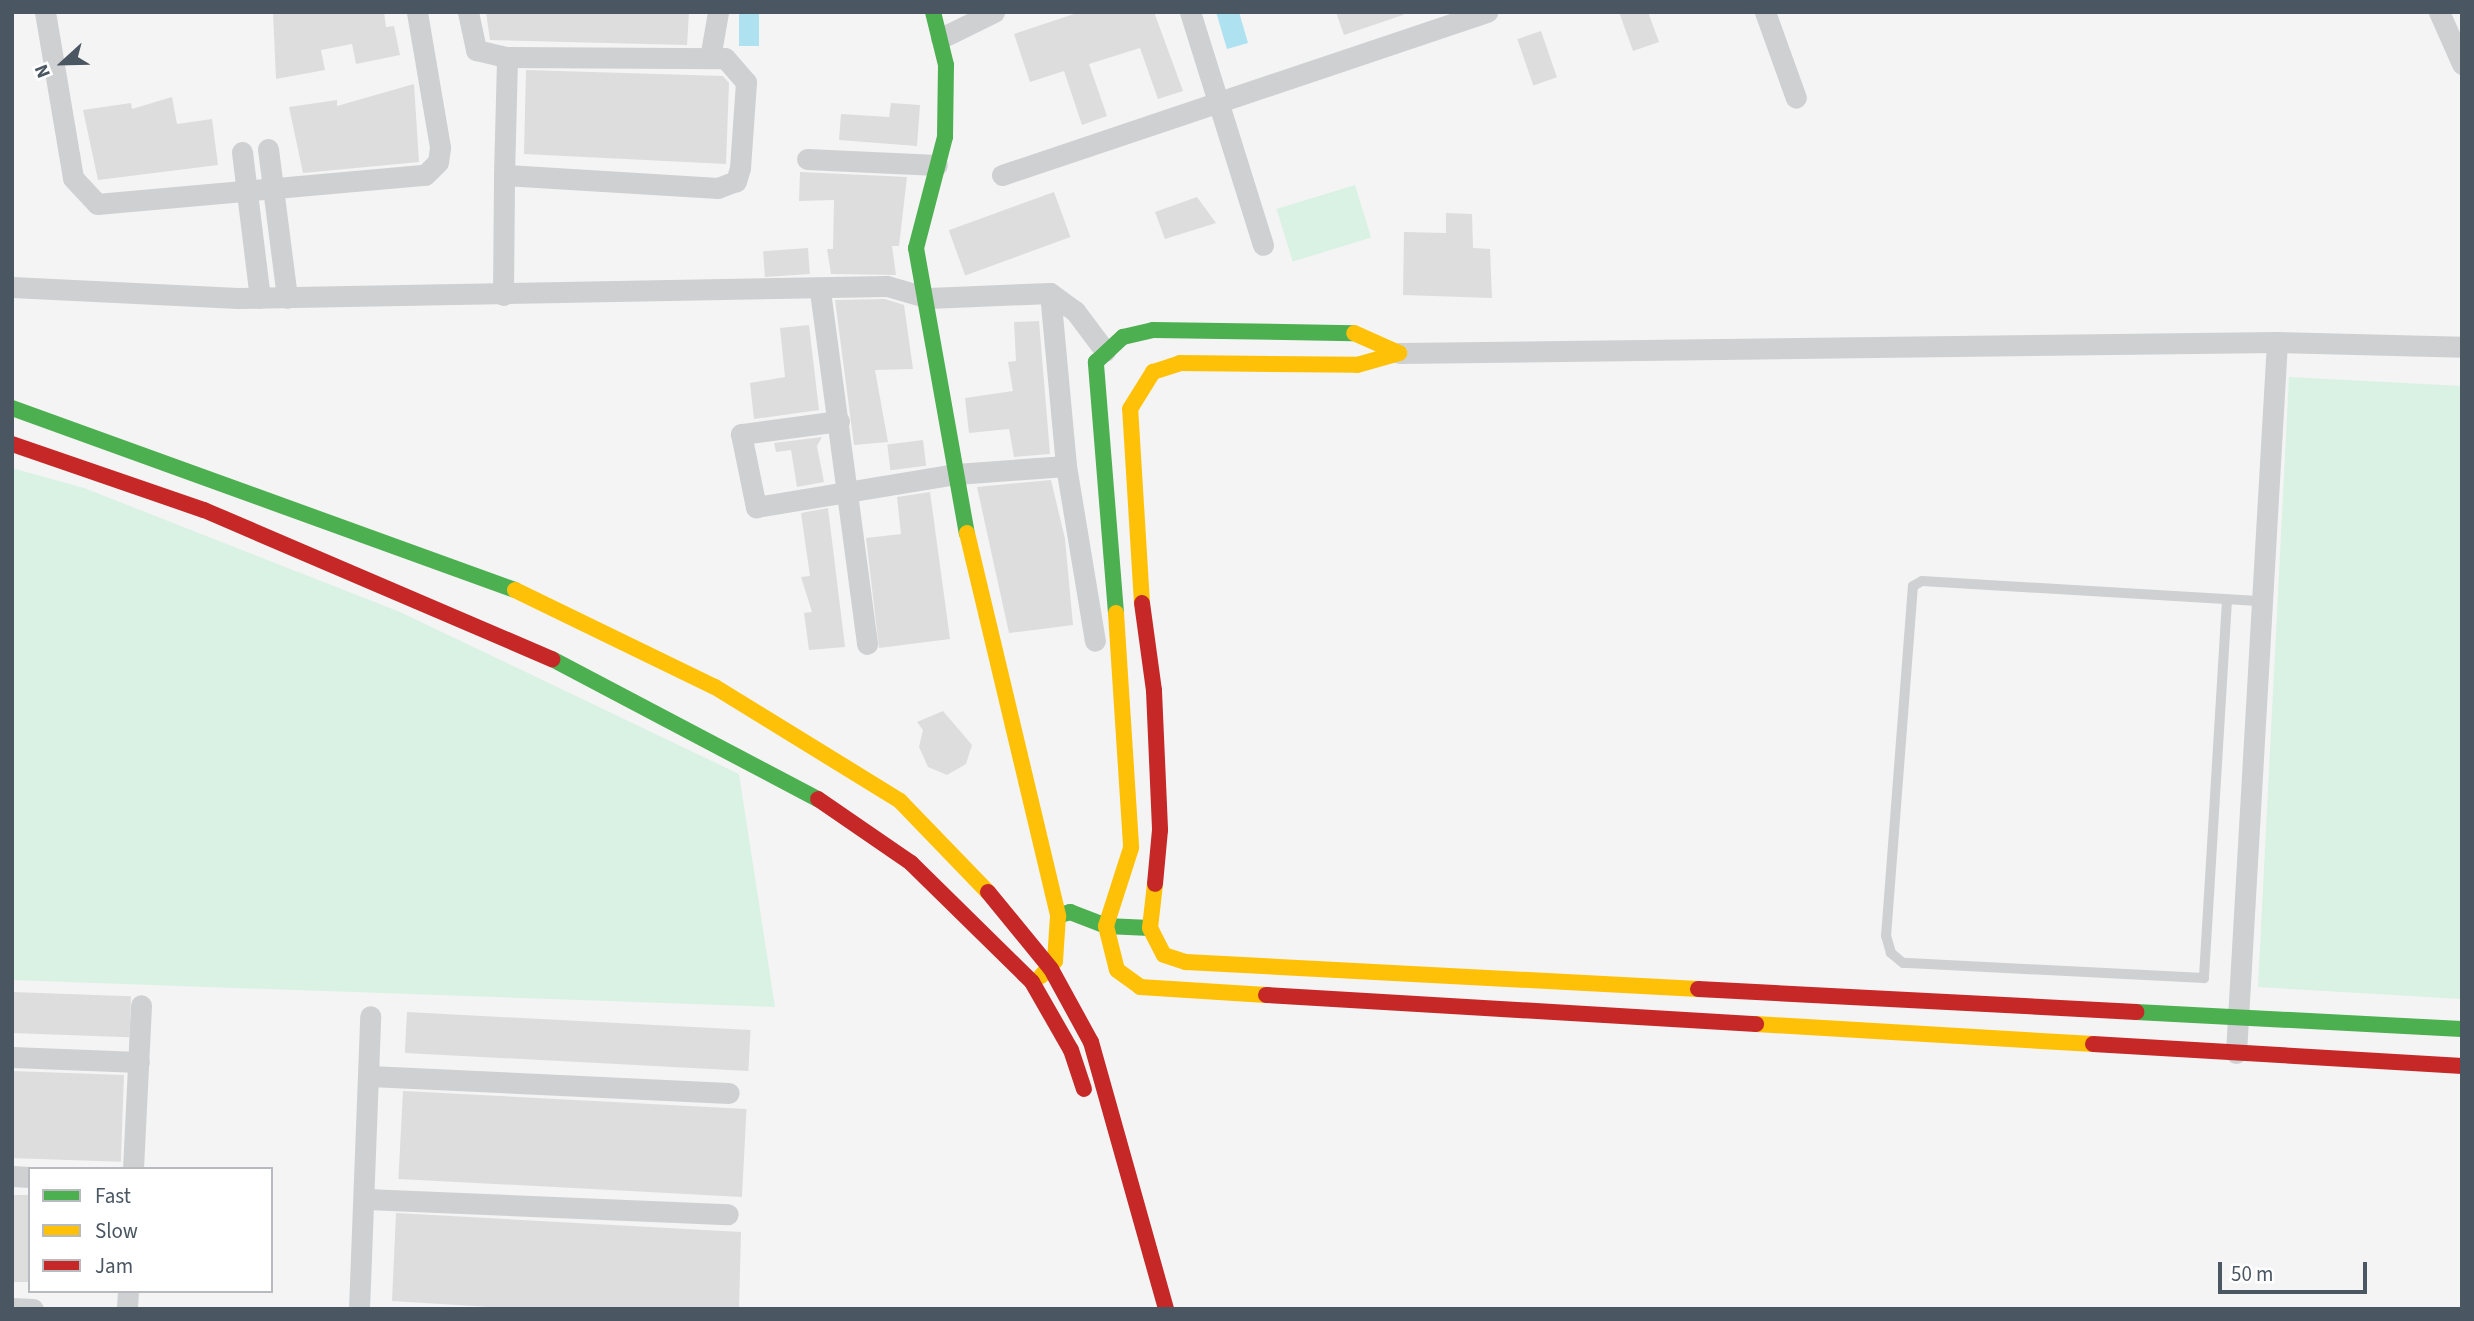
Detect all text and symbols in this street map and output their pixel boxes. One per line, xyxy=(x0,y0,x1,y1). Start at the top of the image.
north arrow xyxy=(28,28,98,98)
text: N xyxy=(28,60,58,82)
legend xyxy=(28,1167,273,1293)
text: Fast xyxy=(95,1181,131,1211)
text: Slow xyxy=(95,1216,138,1246)
scale bar xyxy=(2222,1248,2371,1292)
text: Jam xyxy=(95,1251,133,1281)
text: 50 m xyxy=(2231,1259,2273,1289)

